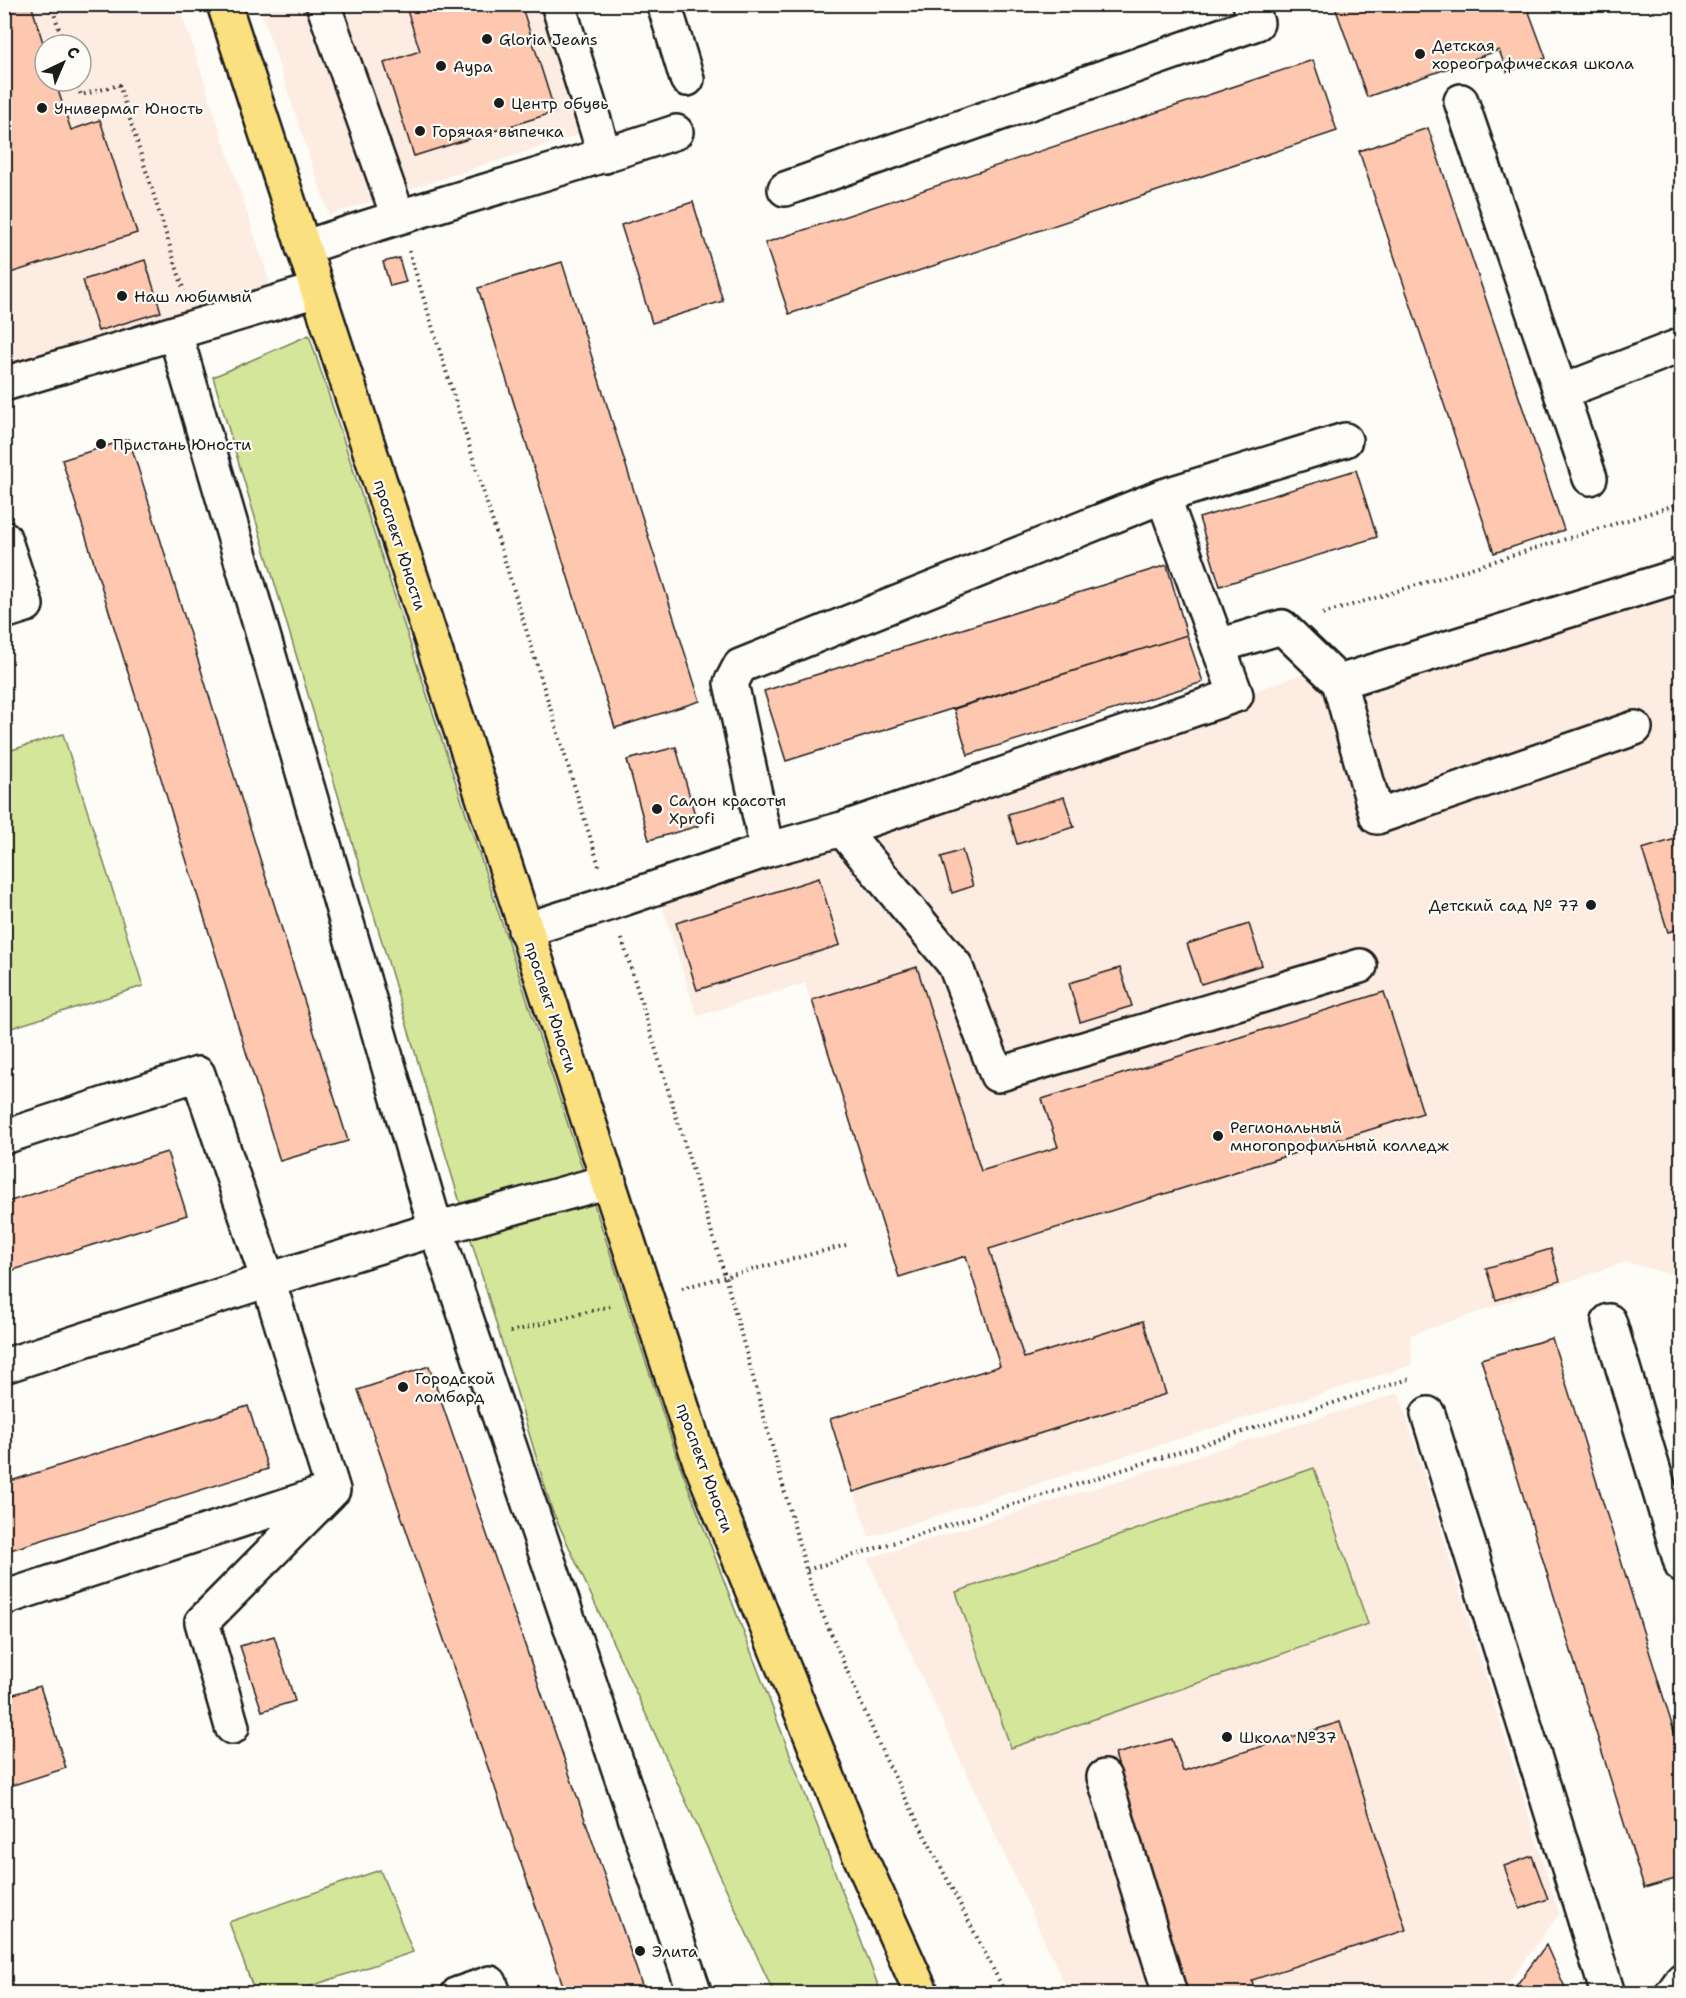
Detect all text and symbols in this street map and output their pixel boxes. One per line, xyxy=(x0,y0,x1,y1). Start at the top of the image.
place label: Gloria Jeans xyxy=(499,29,598,50)
marker: Gloria Jeans xyxy=(480,32,494,46)
north arrow xyxy=(33,33,93,93)
place label: Детская хореографическая школа xyxy=(1432,35,1634,74)
text: С xyxy=(62,42,84,64)
marker: Детская хореографическая школа xyxy=(1413,47,1427,61)
place label: Аура xyxy=(453,56,493,77)
marker: Аура xyxy=(434,59,448,73)
place label: Центр обувь xyxy=(511,93,609,114)
marker: Центр обувь xyxy=(492,96,506,110)
place label: Универмаг Юность xyxy=(54,98,203,119)
marker: Универмаг Юность xyxy=(35,101,49,115)
place label: Горячая выпечка xyxy=(432,121,564,142)
marker: Горячая выпечка xyxy=(413,124,427,138)
place label: Наш любимый xyxy=(134,286,252,307)
marker: Наш любимый xyxy=(115,289,129,303)
place label: Пристань Юности xyxy=(113,434,252,455)
marker: Пристань Юности xyxy=(94,437,108,451)
street label: проспект Юности xyxy=(369,477,431,613)
place label: Салон красоты Xprofi xyxy=(669,790,786,829)
marker: Салон красоты Xprofi xyxy=(650,802,664,816)
place label: Детский сад № 77 xyxy=(1429,895,1579,916)
marker: Детский сад № 77 xyxy=(1584,898,1598,912)
street label: проспект Юности xyxy=(520,939,582,1075)
place label: Региональный многопрофильный колледж xyxy=(1230,1117,1449,1156)
marker: Региональный многопрофильный колледж xyxy=(1211,1129,1225,1143)
place label: Городской ломбард xyxy=(415,1368,495,1407)
marker: Городской ломбард xyxy=(396,1380,410,1394)
street label: проспект Юности xyxy=(672,1400,738,1536)
place label: Школа №37 xyxy=(1239,1727,1337,1748)
marker: Школа №37 xyxy=(1220,1730,1234,1744)
place label: Элита xyxy=(652,1941,698,1962)
marker: Элита xyxy=(633,1944,647,1958)

